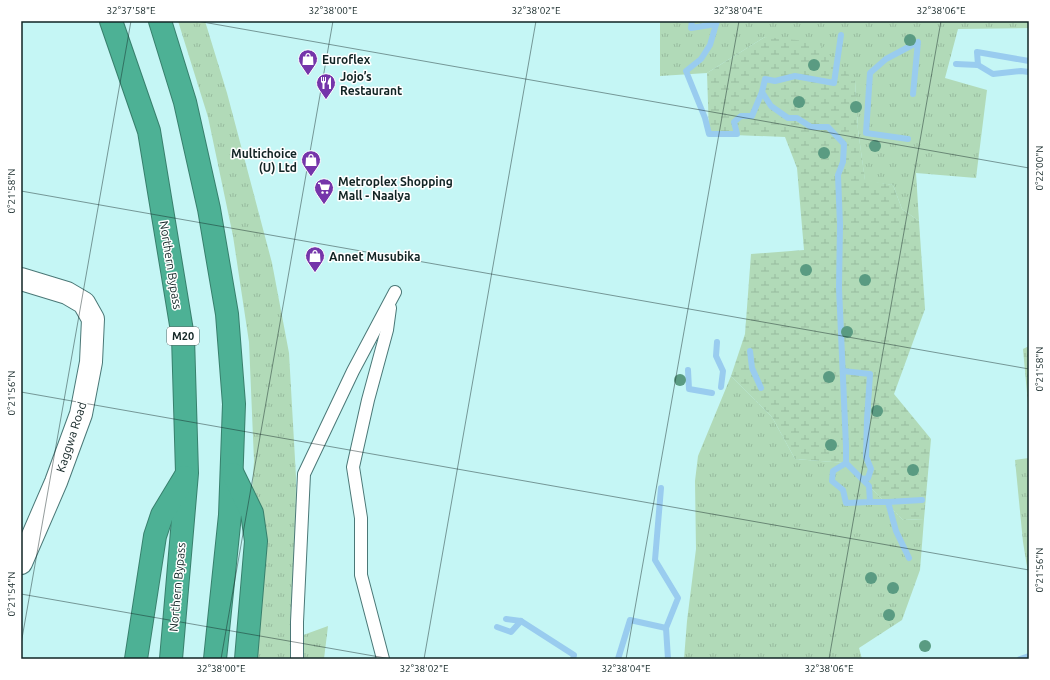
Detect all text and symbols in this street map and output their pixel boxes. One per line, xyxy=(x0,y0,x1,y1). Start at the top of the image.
text: 32°37'58"E xyxy=(106,5,156,16)
text: 32°38'00"E xyxy=(308,5,358,16)
text: 32°38'02"E xyxy=(511,5,561,16)
text: 32°38'04"E xyxy=(713,5,763,16)
text: 32°38'06"E xyxy=(916,5,966,16)
shop icon: Euroflex xyxy=(297,48,319,76)
place label: Euroflex xyxy=(322,53,371,66)
place label: Jojo’s Restaurant xyxy=(340,70,402,97)
restaurant icon: Jojo’s Restaurant xyxy=(315,72,337,100)
text: 0°22'00"N xyxy=(1034,146,1045,190)
place label: Multichoice (U) Ltd xyxy=(231,147,297,175)
shop icon: Multichoice (U) Ltd xyxy=(300,149,322,177)
text: 0°21'58"N xyxy=(6,169,17,213)
place label: Metroplex Shopping Mall - Naalya xyxy=(338,175,453,202)
supermarket icon: Metroplex Shopping Mall - Naalya xyxy=(313,177,335,205)
street label: Northern Bypass xyxy=(158,220,184,310)
shop icon: Annet Musubika xyxy=(304,245,326,273)
place label: Annet Musubika xyxy=(329,250,420,263)
road number: M20 xyxy=(167,327,199,345)
text: 0°21'58"N xyxy=(1034,347,1045,391)
text: 0°21'56"N xyxy=(6,371,17,415)
street label: Kaggwa Road xyxy=(54,400,88,474)
street label: Northern Bypass xyxy=(167,542,187,632)
text: 0°21'56"N xyxy=(1034,548,1045,592)
text: 0°21'54"N xyxy=(6,572,17,616)
text: 32°38'00"E xyxy=(196,663,246,674)
text: 32°38'02"E xyxy=(399,663,449,674)
text: 32°38'04"E xyxy=(601,663,651,674)
text: 32°38'06"E xyxy=(804,663,854,674)

